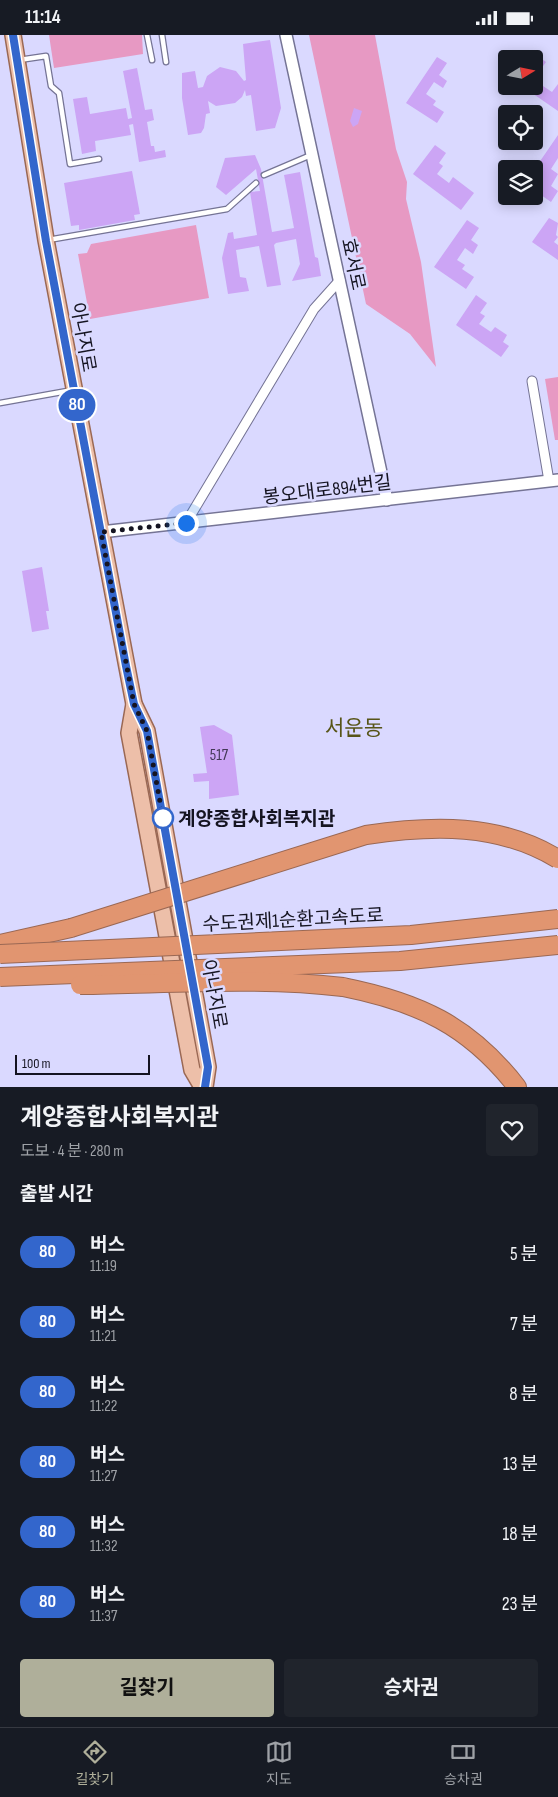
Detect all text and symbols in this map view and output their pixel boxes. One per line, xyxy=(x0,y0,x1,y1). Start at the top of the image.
text: 11:14 xyxy=(25,6,61,29)
north arrow xyxy=(498,50,542,95)
map controls xyxy=(498,50,543,205)
button: locate xyxy=(498,105,543,150)
button: layers xyxy=(498,160,543,205)
street label: 효서로 xyxy=(336,236,369,292)
street label: 아나지로 xyxy=(65,301,100,374)
line badge: 80 xyxy=(54,389,100,421)
text: 80 xyxy=(68,394,86,415)
street label: 봉오대로894번길 xyxy=(261,471,393,510)
your location xyxy=(174,511,199,536)
district label: 서운동 xyxy=(325,716,383,741)
house number: 517 xyxy=(210,746,229,765)
marker: 계양종합사회복지관 xyxy=(152,807,174,829)
place label: 계양종합사회복지관 xyxy=(178,808,336,831)
street label: 수도권제1순환고속도로 xyxy=(202,904,384,937)
street label: 아나지로 xyxy=(196,958,231,1031)
scale bar xyxy=(15,1052,150,1075)
text: 100 m xyxy=(22,1055,51,1072)
text: 계양종합사회복지관 xyxy=(20,1103,219,1132)
button: heart xyxy=(486,1104,538,1156)
text: 도보 · 4 분 · 280 m xyxy=(20,1142,124,1161)
text: 출발 시간 xyxy=(20,1183,93,1206)
text: 버스 xyxy=(90,1234,125,1257)
text: 80 xyxy=(39,1241,56,1262)
text: 5 분 xyxy=(510,1243,538,1266)
text: 11:19 xyxy=(90,1257,117,1276)
text: 버스 xyxy=(90,1304,125,1327)
text: 80 xyxy=(39,1311,56,1332)
text: 7 분 xyxy=(510,1313,538,1336)
text: 11:21 xyxy=(90,1327,116,1346)
text: 버스 xyxy=(90,1374,125,1397)
text: 80 xyxy=(39,1381,56,1402)
text: 8 분 xyxy=(509,1383,538,1406)
text: 11:22 xyxy=(90,1397,117,1416)
text: 버스 xyxy=(90,1444,125,1467)
text: 80 xyxy=(39,1451,56,1472)
text: 13 분 xyxy=(503,1453,538,1476)
text: 11:27 xyxy=(90,1467,117,1486)
text: 버스 xyxy=(90,1514,125,1537)
text: 80 xyxy=(39,1521,56,1542)
text: 18 분 xyxy=(503,1523,538,1546)
text: 11:32 xyxy=(90,1537,118,1556)
text: 버스 xyxy=(90,1584,125,1607)
text: 80 xyxy=(39,1591,56,1612)
text: 23 분 xyxy=(502,1593,538,1616)
text: 11:37 xyxy=(90,1607,117,1626)
button: 길찾기 xyxy=(20,1659,274,1717)
button: 승차권 xyxy=(284,1659,538,1717)
tab: 길찾기 xyxy=(75,1738,114,1788)
tab: 지도 xyxy=(265,1738,293,1788)
tab: 승차권 xyxy=(444,1738,483,1788)

